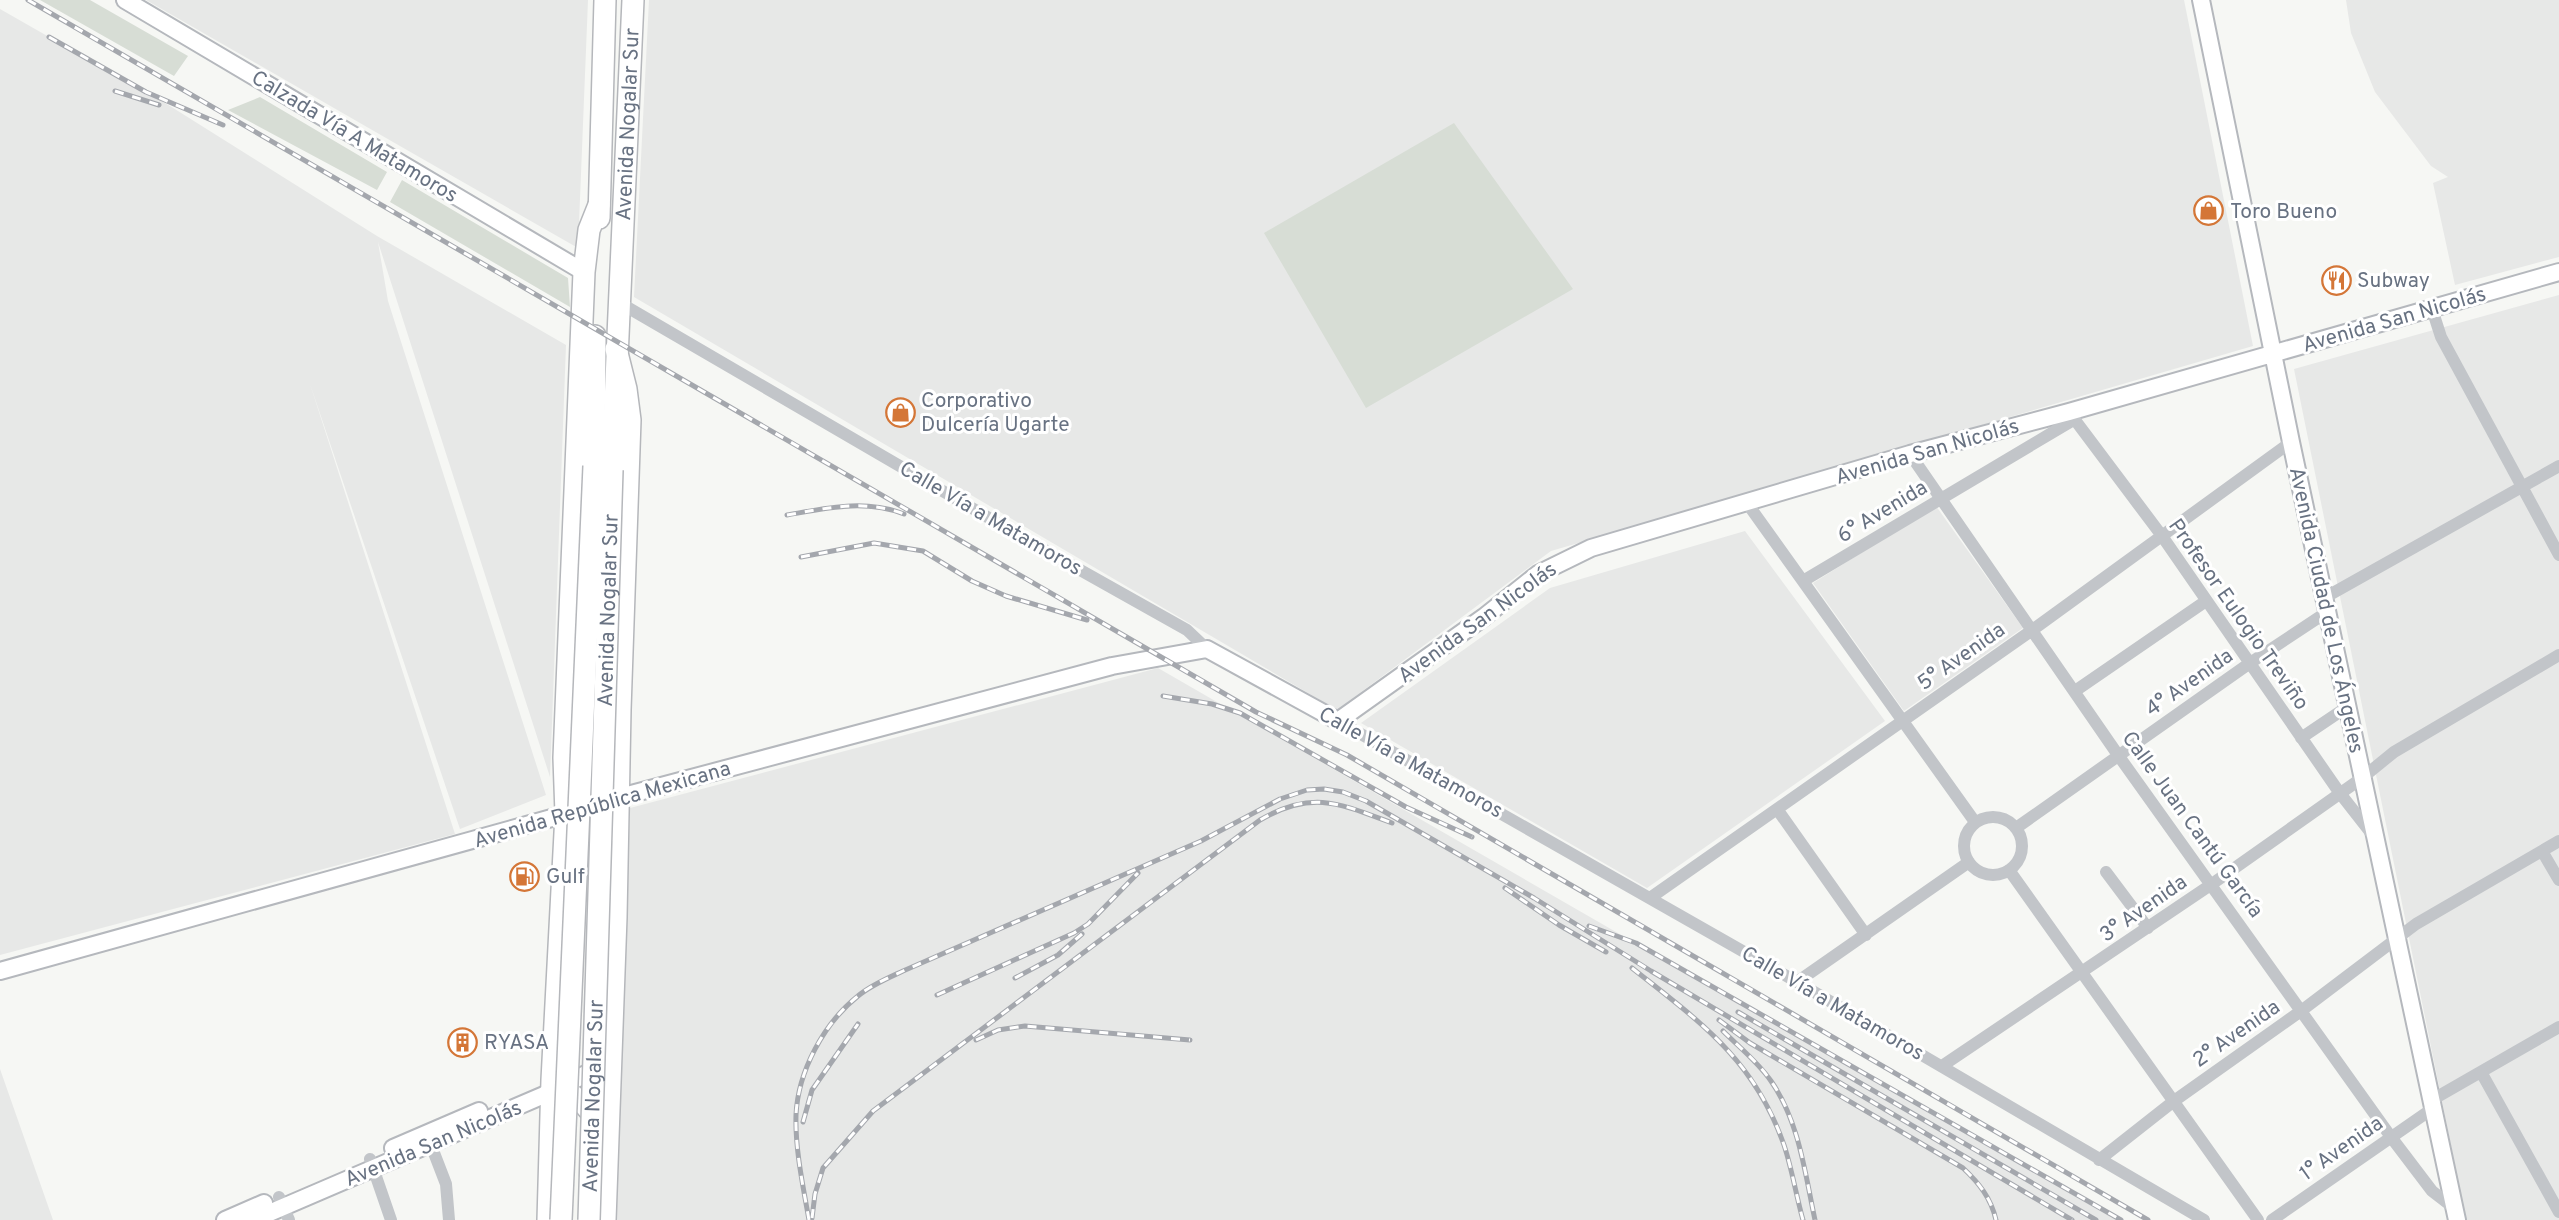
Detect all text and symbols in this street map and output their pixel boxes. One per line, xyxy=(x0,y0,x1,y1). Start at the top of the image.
street label: Avenida Nogalar Sur xyxy=(611,27,647,221)
street label: Calzada Vía A Matamoros xyxy=(246,65,462,210)
shop icon: Toro Bueno xyxy=(2193,195,2225,227)
place label: Toro Bueno xyxy=(2230,199,2337,226)
restaurant icon: Subway xyxy=(2320,264,2352,296)
place label: Subway xyxy=(2357,268,2430,295)
street label: Avenida San Nicolás xyxy=(2299,281,2489,360)
place label: Corporativo Dulcería Ugarte xyxy=(921,388,1070,439)
shop icon: Corporativo Dulcería Ugarte xyxy=(884,396,916,428)
street label: Avenida San Nicolás xyxy=(1832,413,2022,492)
street label: Calle Vía a Matamoros xyxy=(894,456,1087,583)
street label: Avenida Ciudad de Los Ángeles xyxy=(2282,465,2370,756)
street label: 6° Avenida xyxy=(1833,475,1933,550)
street label: Avenida Nogalar Sur xyxy=(593,513,626,707)
street label: Profesor Eulogio Treviño xyxy=(2161,514,2314,716)
street label: Avenida San Nicolás xyxy=(1393,556,1563,690)
street label: 5° Avenida xyxy=(1913,617,2011,697)
street label: 4° Avenida xyxy=(2141,643,2239,723)
street label: Calle Vía a Matamoros xyxy=(1313,701,1507,825)
street label: Calle Juan Cantú García xyxy=(2115,726,2269,924)
street label: Avenida República Mexicana xyxy=(471,756,734,855)
fuel station icon: Gulf xyxy=(509,860,541,892)
place label: Gulf xyxy=(546,864,585,891)
street label: 3° Avenida xyxy=(2095,869,2193,949)
street label: Calle Vía a Matamoros xyxy=(1736,941,1929,1068)
street label: 2° Avenida xyxy=(2188,994,2286,1074)
street label: Avenida Nogalar Sur xyxy=(578,999,611,1193)
building icon: RYASA xyxy=(447,1026,479,1058)
place label: RYASA xyxy=(484,1030,549,1057)
street label: Avenida San Nicolás xyxy=(341,1095,526,1194)
street label: 1° Avenida xyxy=(2295,1111,2389,1188)

